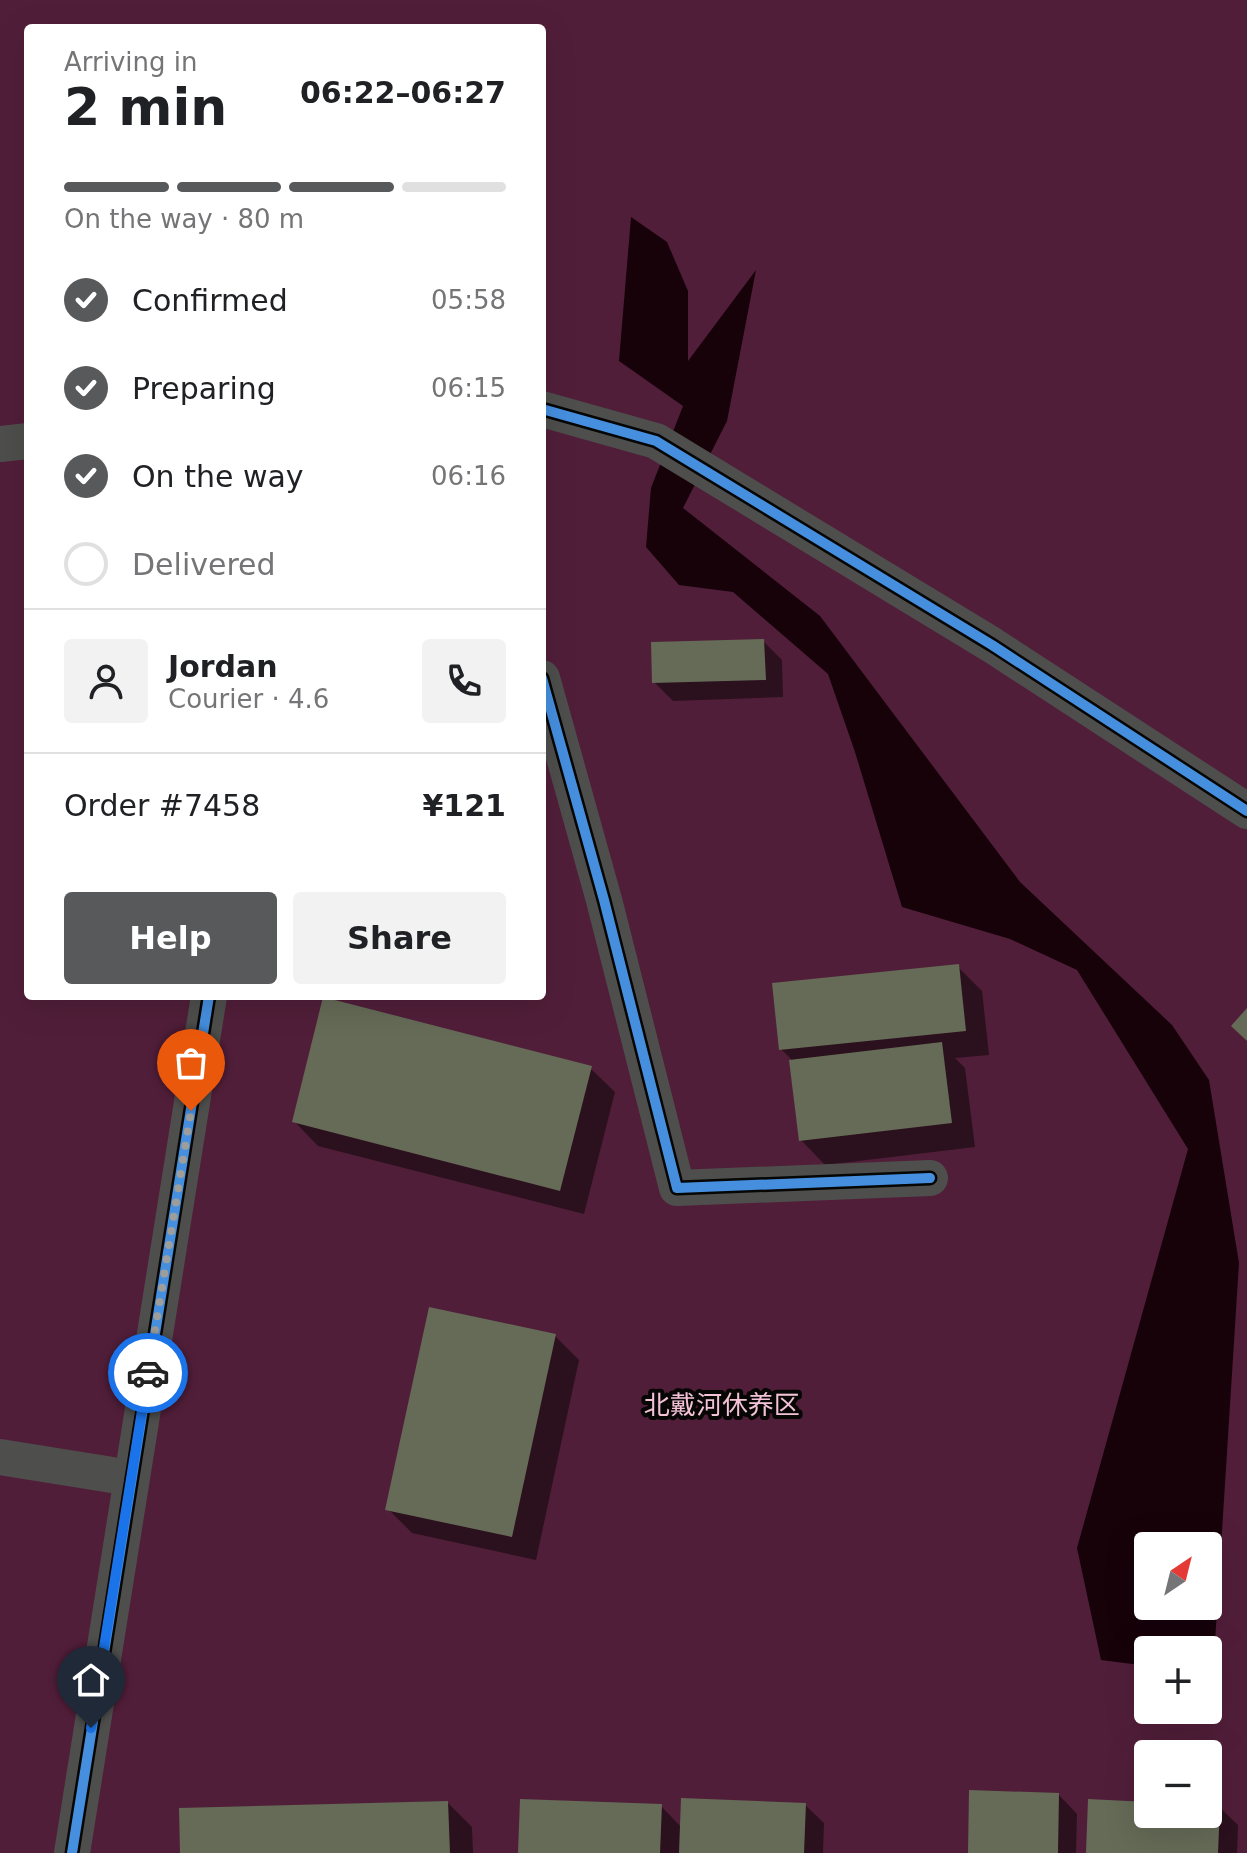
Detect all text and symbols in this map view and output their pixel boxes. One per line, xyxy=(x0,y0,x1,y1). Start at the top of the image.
text: Arriving in xyxy=(64,47,198,77)
text: 06:22–06:27 xyxy=(300,75,506,110)
text: 2 min xyxy=(64,77,227,137)
text: On the way · 80 m xyxy=(64,204,304,234)
icon: check xyxy=(64,278,108,322)
text: Confirmed xyxy=(132,283,288,318)
text: 05:58 xyxy=(431,285,506,315)
icon: check xyxy=(64,366,108,410)
text: Preparing xyxy=(132,371,276,406)
text: 06:15 xyxy=(431,373,506,403)
icon: check xyxy=(64,454,108,498)
text: On the way xyxy=(132,459,304,494)
text: 06:16 xyxy=(431,461,506,491)
text: Delivered xyxy=(132,547,276,582)
button: person xyxy=(64,639,148,723)
button: phone xyxy=(422,639,506,723)
text: Jordan xyxy=(168,649,278,684)
text: Courier · 4.6 xyxy=(168,684,329,714)
text: Order #7458 xyxy=(64,788,260,823)
text: ¥121 xyxy=(423,788,506,823)
button: Help xyxy=(64,892,277,984)
button: Share xyxy=(293,892,506,984)
pin xyxy=(157,1029,225,1111)
icon: bag xyxy=(169,1041,213,1085)
courier xyxy=(108,1333,188,1413)
icon: car xyxy=(126,1351,170,1395)
park label: 北戴河休养区 xyxy=(644,1390,800,1420)
north arrow xyxy=(1134,1532,1222,1620)
map controls xyxy=(1134,1532,1222,1828)
button: + xyxy=(1134,1636,1222,1724)
pin xyxy=(57,1646,125,1728)
icon: home xyxy=(69,1658,113,1702)
button: − xyxy=(1134,1740,1222,1828)

